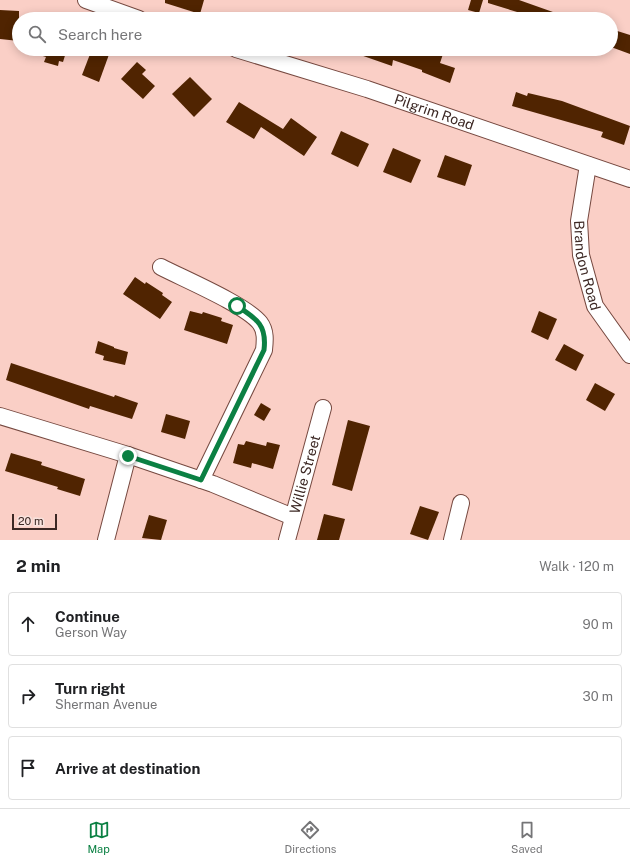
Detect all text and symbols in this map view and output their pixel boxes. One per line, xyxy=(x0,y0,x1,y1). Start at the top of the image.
search box xyxy=(12,12,618,56)
icon: search xyxy=(26,23,48,45)
text: Search here xyxy=(58,26,142,43)
street label: Pilgrim Road xyxy=(392,91,476,133)
street label: Brandon Road xyxy=(571,220,604,312)
route start xyxy=(228,297,246,315)
street label: Willie Street xyxy=(287,433,323,515)
route end xyxy=(119,447,137,465)
scale bar xyxy=(12,512,57,531)
text: 20 m xyxy=(18,515,43,527)
text: 2 min xyxy=(16,556,61,576)
text: Walk · 120 m xyxy=(539,559,614,574)
text: Continue xyxy=(55,608,120,625)
icon: ahead xyxy=(17,613,39,635)
text: 90 m xyxy=(583,617,613,632)
text: Gerson Way xyxy=(55,625,127,640)
text: Turn right xyxy=(55,680,125,697)
icon: right xyxy=(17,685,39,707)
text: 30 m xyxy=(583,689,613,704)
text: Sherman Avenue xyxy=(55,697,157,712)
icon: arrive xyxy=(17,757,39,779)
text: Arrive at destination xyxy=(55,760,200,777)
tab: Map xyxy=(87,819,110,855)
tab: Directions xyxy=(285,819,336,855)
tab: Saved xyxy=(511,819,543,855)

